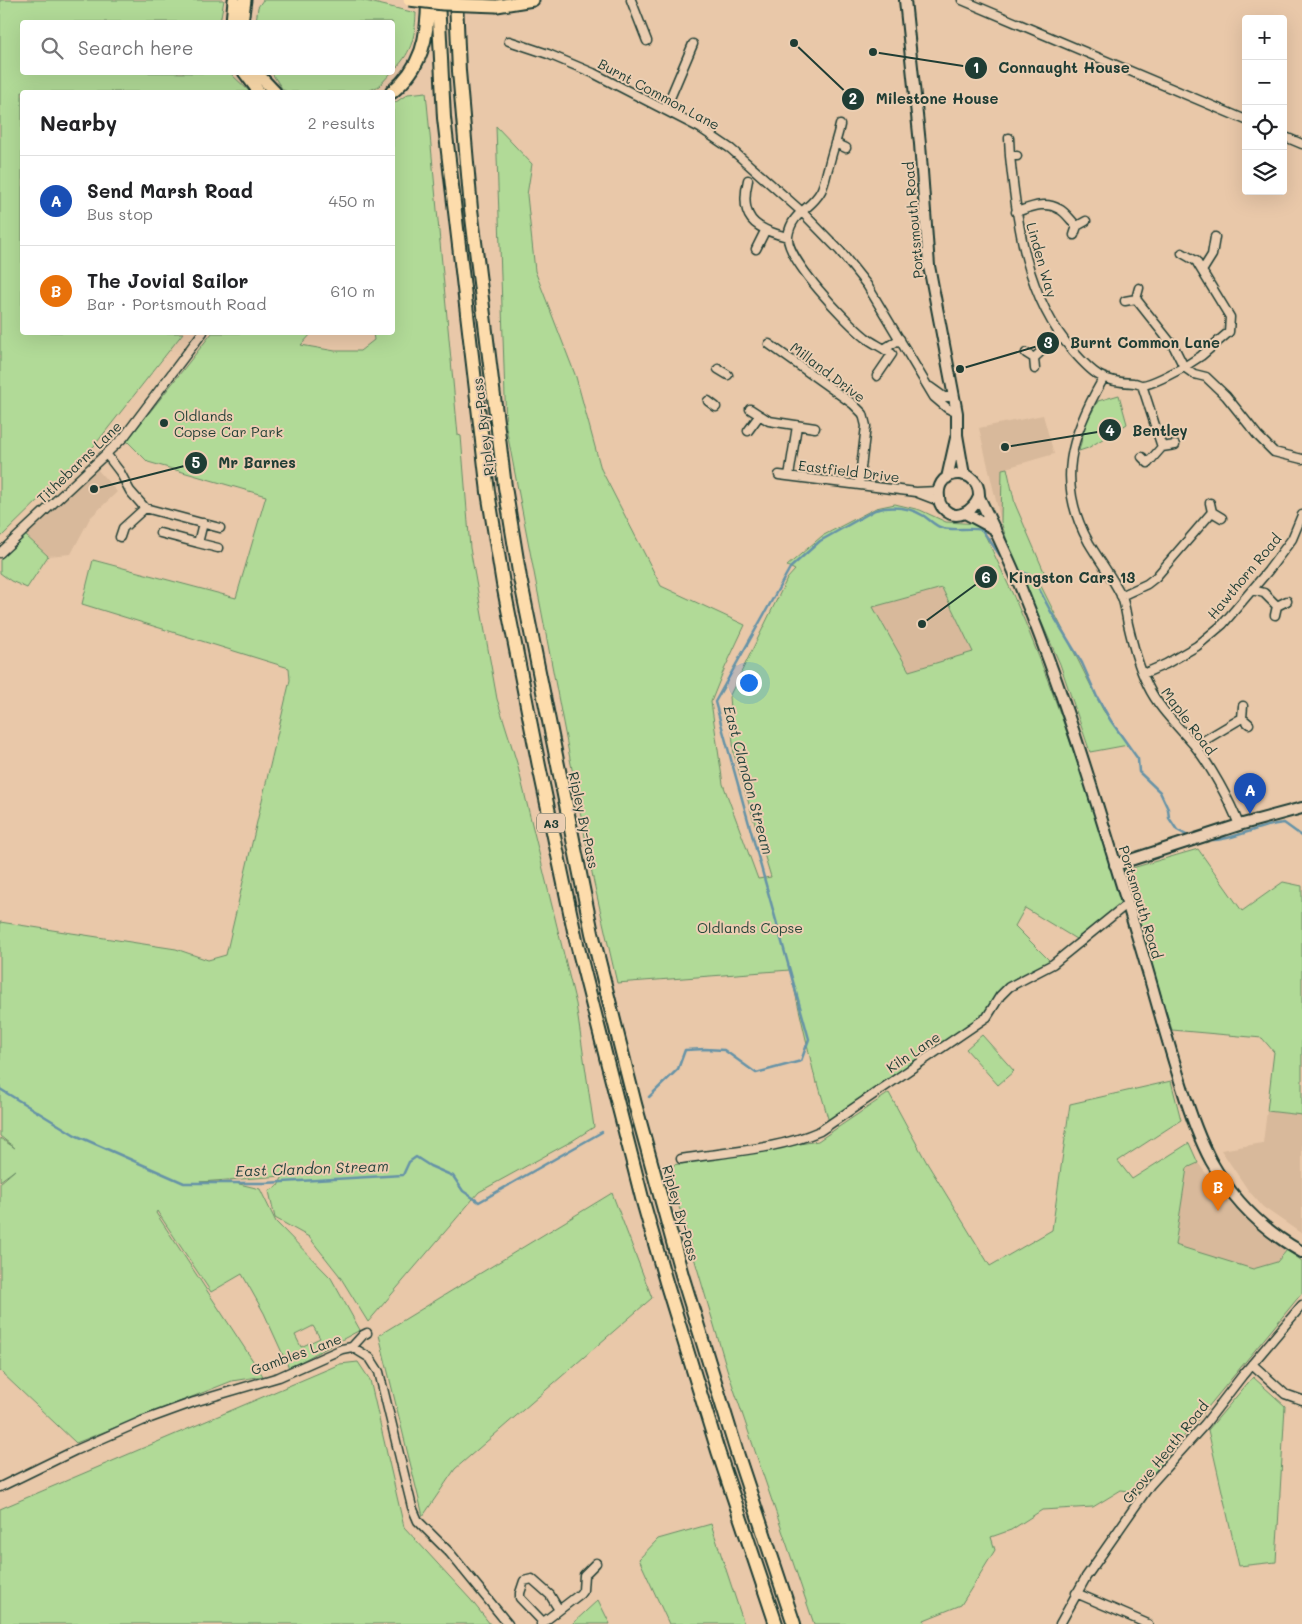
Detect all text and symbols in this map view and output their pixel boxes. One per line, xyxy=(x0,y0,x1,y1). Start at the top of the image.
map controls xyxy=(1242,15,1287,195)
button: + xyxy=(1242,15,1287,60)
search box xyxy=(20,20,395,75)
icon: search xyxy=(38,34,66,62)
text: Search here xyxy=(78,35,194,60)
callout: Connaught House xyxy=(963,53,1139,83)
street label: Burnt Common Lane xyxy=(595,54,723,134)
text: 1 xyxy=(973,57,979,77)
text: Connaught House xyxy=(998,57,1130,77)
button: − xyxy=(1242,60,1287,105)
callout: Milestone House xyxy=(840,84,1008,114)
text: 2 xyxy=(849,88,857,108)
text: Milestone House xyxy=(876,88,998,108)
button: locate xyxy=(1242,105,1287,150)
text: Nearby xyxy=(40,109,117,136)
text: 2 results xyxy=(308,112,375,133)
button: layers xyxy=(1242,150,1287,195)
street label: Portsmouth Road xyxy=(898,161,928,279)
text: Send Marsh Road xyxy=(87,178,253,203)
text: A xyxy=(50,190,62,211)
text: 450 m xyxy=(329,190,375,211)
text: Bus stop xyxy=(87,203,153,224)
street label: Linden Way xyxy=(1022,220,1062,300)
text: The Jovial Sailor xyxy=(87,268,248,293)
text: B xyxy=(51,280,61,301)
text: 610 m xyxy=(330,280,375,301)
text: Bar · Portsmouth Road xyxy=(87,293,266,314)
callout: Burnt Common Lane xyxy=(1035,328,1230,358)
text: 3 xyxy=(1043,332,1053,352)
text: Burnt Common Lane xyxy=(1070,332,1220,352)
street label: Milland Drive xyxy=(787,338,869,406)
street label: Ripley By-Pass xyxy=(468,377,498,477)
place label: Oldlands Copse Car Park xyxy=(174,406,283,441)
callout: Bentley xyxy=(1098,415,1198,445)
street label: Tithebarns Lane xyxy=(32,417,126,507)
marker: Oldlands Copse Car Park xyxy=(158,417,170,429)
text: 4 xyxy=(1105,420,1115,440)
text: Bentley xyxy=(1132,420,1188,440)
callout: Mr Barnes xyxy=(183,448,306,478)
text: 5 xyxy=(192,452,201,472)
text: Mr Barnes xyxy=(218,452,296,472)
street label: Eastfield Drive xyxy=(797,455,901,487)
street label: Hawthorn Road xyxy=(1203,529,1285,623)
callout: Kingston Cars 13 xyxy=(974,562,1145,592)
text: 6 xyxy=(981,567,991,587)
text: Kingston Cars 13 xyxy=(1009,567,1135,587)
your location xyxy=(736,670,762,696)
street label: Maple Road xyxy=(1157,683,1221,759)
water label: East Clandon Stream xyxy=(719,703,779,857)
street label: Ripley By-Pass xyxy=(564,770,604,870)
pin: A xyxy=(1234,773,1266,814)
road number: A3 xyxy=(537,814,565,832)
street label: Portsmouth Road xyxy=(1115,843,1167,961)
park label: Oldlands Copse xyxy=(697,918,803,937)
street label: Kiln Lane xyxy=(882,1027,944,1077)
water label: East Clandon Stream xyxy=(235,1155,389,1181)
street label: Ripley By-Pass xyxy=(658,1163,704,1263)
pin: B xyxy=(1202,1170,1234,1211)
street label: Gambles Lane xyxy=(248,1329,344,1379)
street label: Grove Heath Road xyxy=(1118,1397,1212,1507)

